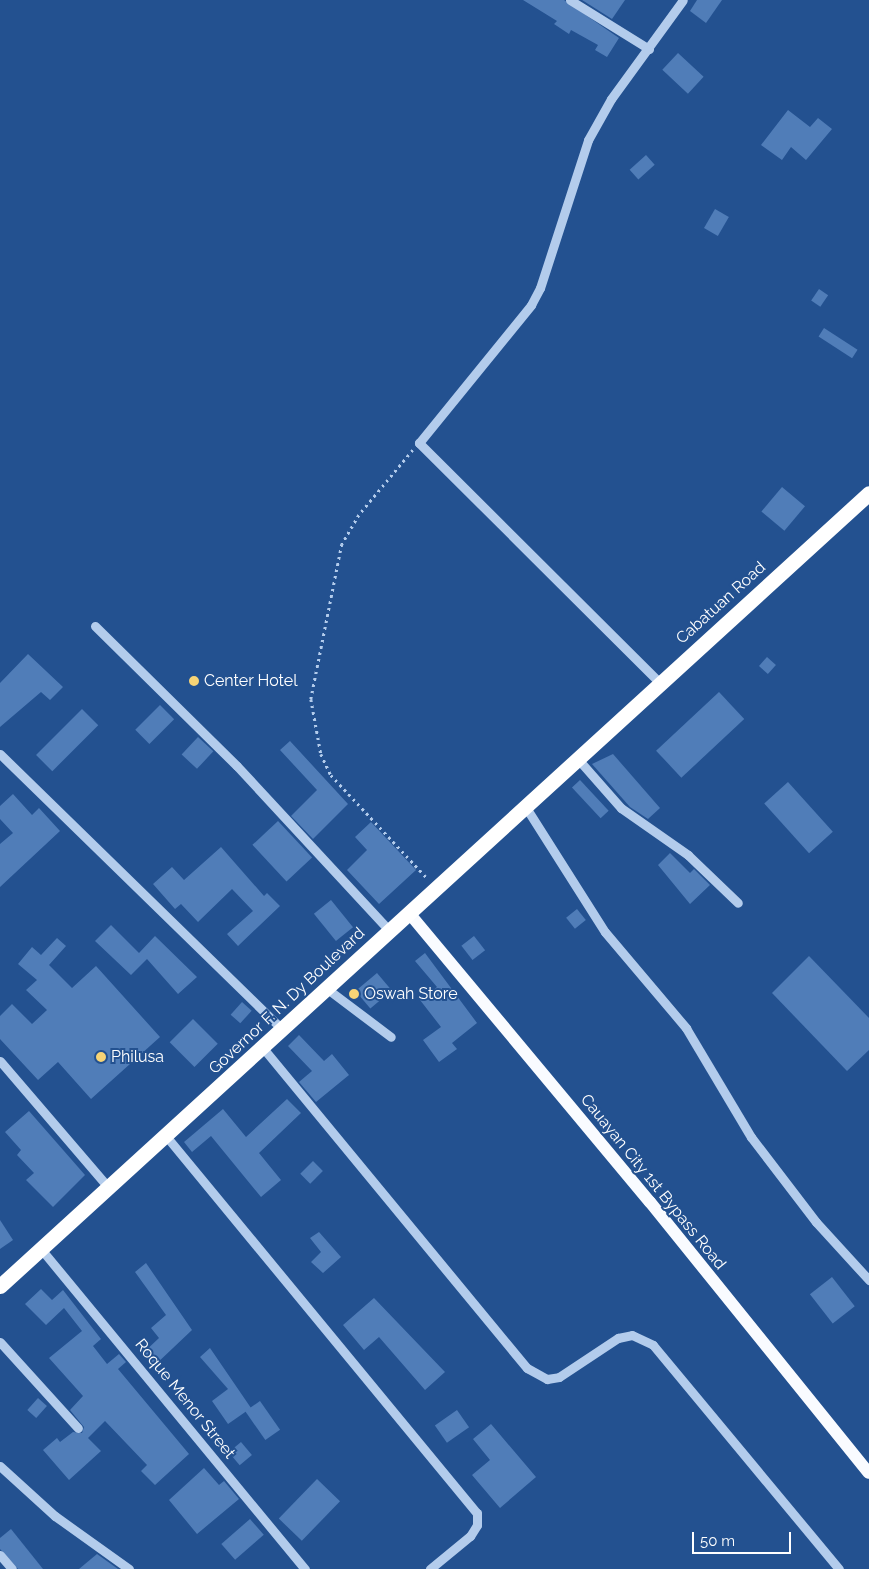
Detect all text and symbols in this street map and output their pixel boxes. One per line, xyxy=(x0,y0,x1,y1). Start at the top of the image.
street label: Cabatuan Road xyxy=(672,558,770,648)
place label: Center Hotel xyxy=(204,671,298,691)
marker: Center Hotel xyxy=(188,675,200,687)
street label: Governor F. N. Dy Boulevard xyxy=(205,923,369,1079)
place label: Oswah Store xyxy=(364,984,458,1004)
marker: Oswah Store xyxy=(348,988,360,1000)
place label: Philusa xyxy=(111,1047,164,1067)
marker: Philusa xyxy=(95,1051,107,1063)
street label: Cauayan City 1st Bypass Road xyxy=(576,1090,730,1274)
street label: Roque Menor Street xyxy=(131,1335,239,1463)
scale bar xyxy=(694,1522,793,1554)
text: 50 m xyxy=(700,1532,735,1550)

